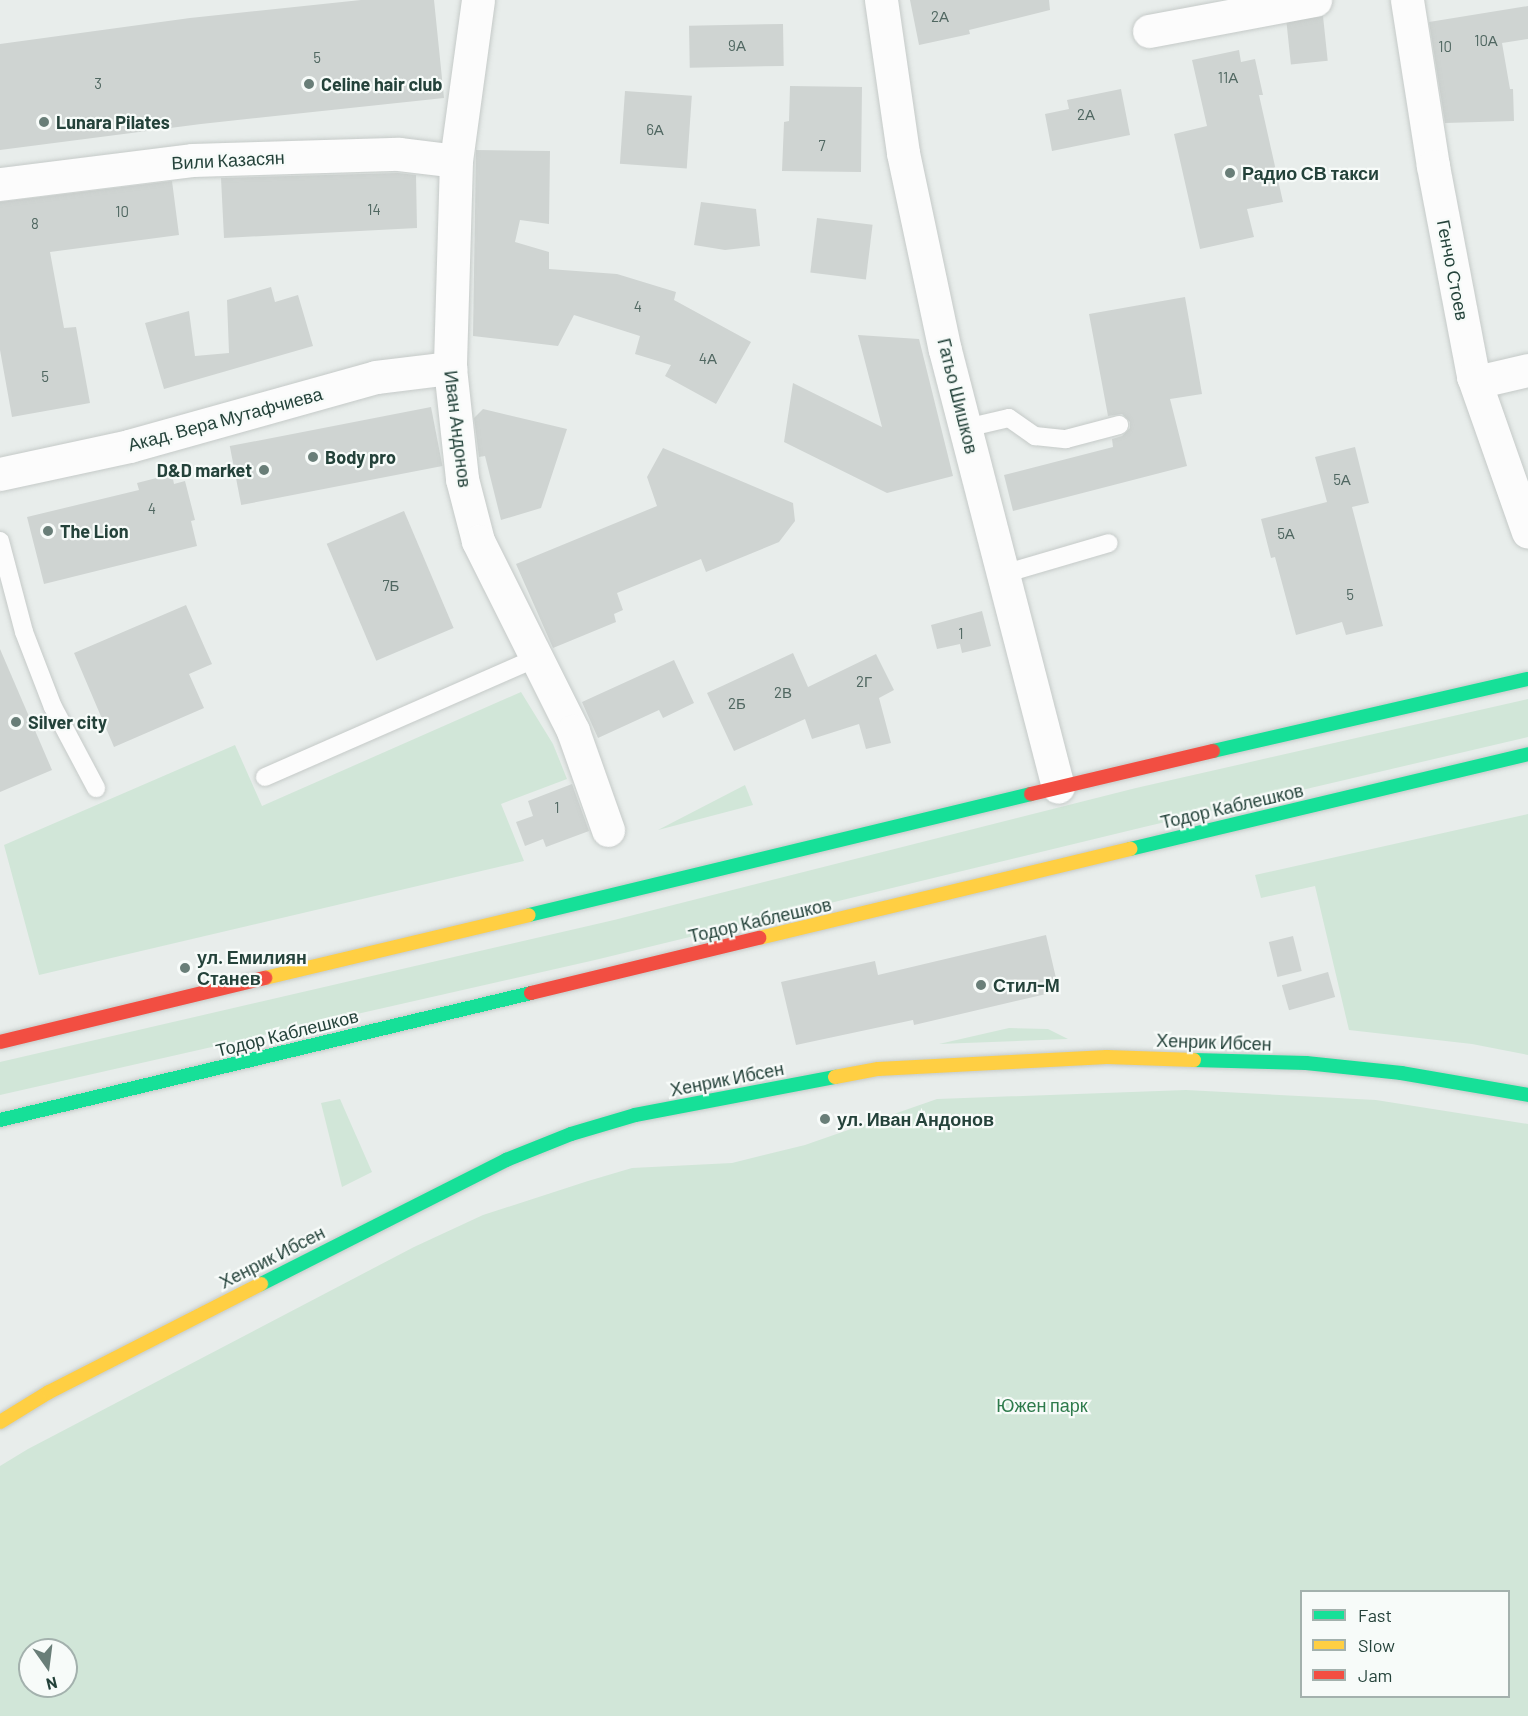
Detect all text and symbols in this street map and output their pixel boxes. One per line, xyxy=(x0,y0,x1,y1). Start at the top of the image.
house number: 2А xyxy=(931,8,949,26)
house number: 10А xyxy=(1474,32,1498,50)
house number: 9А xyxy=(728,37,746,55)
house number: 10 xyxy=(1438,38,1452,56)
house number: 5 xyxy=(313,49,321,67)
house number: 11А xyxy=(1218,69,1238,87)
place label: Celine hair club xyxy=(321,73,442,95)
house number: 3 xyxy=(94,75,102,93)
marker: Celine hair club xyxy=(302,77,316,91)
house number: 2А xyxy=(1077,106,1095,124)
place label: Lunara Pilates xyxy=(56,111,170,133)
marker: Lunara Pilates xyxy=(37,115,51,129)
house number: 6А xyxy=(646,121,664,139)
house number: 7 xyxy=(818,137,826,155)
street label: Вили Казасян xyxy=(171,146,285,174)
place label: Радио СВ такси xyxy=(1242,162,1379,184)
marker: Радио СВ такси xyxy=(1223,166,1237,180)
house number: 14 xyxy=(367,201,381,219)
house number: 10 xyxy=(115,203,129,221)
house number: 8 xyxy=(31,215,39,233)
street label: Генчо Стоев xyxy=(1433,218,1473,322)
house number: 4 xyxy=(634,298,642,316)
street label: Гатьо Шишков xyxy=(933,336,983,456)
house number: 4А xyxy=(699,350,717,368)
house number: 5 xyxy=(41,368,49,386)
street label: Иван Андонов xyxy=(440,369,476,489)
street label: Акад. Вера Мутафчиева xyxy=(125,383,325,455)
place label: Body pro xyxy=(325,446,396,468)
marker: Body pro xyxy=(306,450,320,464)
place label: D&D market xyxy=(157,459,252,481)
marker: D&D market xyxy=(257,463,271,477)
house number: 5А xyxy=(1333,471,1351,489)
house number: 4 xyxy=(148,500,156,518)
place label: The Lion xyxy=(60,520,129,542)
marker: The Lion xyxy=(41,524,55,538)
house number: 5А xyxy=(1277,525,1295,543)
house number: 7Б xyxy=(383,577,399,595)
house number: 5 xyxy=(1346,586,1354,604)
house number: 1 xyxy=(958,625,964,643)
house number: 2Г xyxy=(856,673,872,691)
house number: 2В xyxy=(774,684,792,702)
house number: 2Б xyxy=(728,695,746,713)
place label: Silver city xyxy=(28,711,107,733)
marker: Silver city xyxy=(9,715,23,729)
street label: Тодор Каблешков xyxy=(1158,779,1306,833)
house number: 1 xyxy=(554,799,560,817)
street label: Тодор Каблешков xyxy=(686,893,834,947)
place label: ул. Емилиян Станев xyxy=(197,947,307,990)
marker: ул. Емилиян Станев xyxy=(178,961,192,975)
place label: Стил-М xyxy=(993,974,1060,996)
marker: Стил-М xyxy=(974,978,988,992)
street label: Тодор Каблешков xyxy=(214,1005,360,1061)
street label: Хенрик Ибсен xyxy=(1156,1029,1272,1055)
street label: Хенрик Ибсен xyxy=(668,1057,786,1101)
place label: ул. Иван Андонов xyxy=(837,1108,994,1130)
marker: ул. Иван Андонов xyxy=(818,1112,832,1126)
street label: Хенрик Ибсен xyxy=(216,1221,328,1293)
park label: Южен парк xyxy=(996,1394,1088,1416)
legend xyxy=(1300,1590,1510,1698)
text: Fast xyxy=(1358,1604,1392,1626)
text: Slow xyxy=(1358,1634,1395,1656)
north arrow xyxy=(18,1638,78,1698)
text: Jam xyxy=(1358,1664,1392,1686)
text: N xyxy=(45,1674,59,1695)

